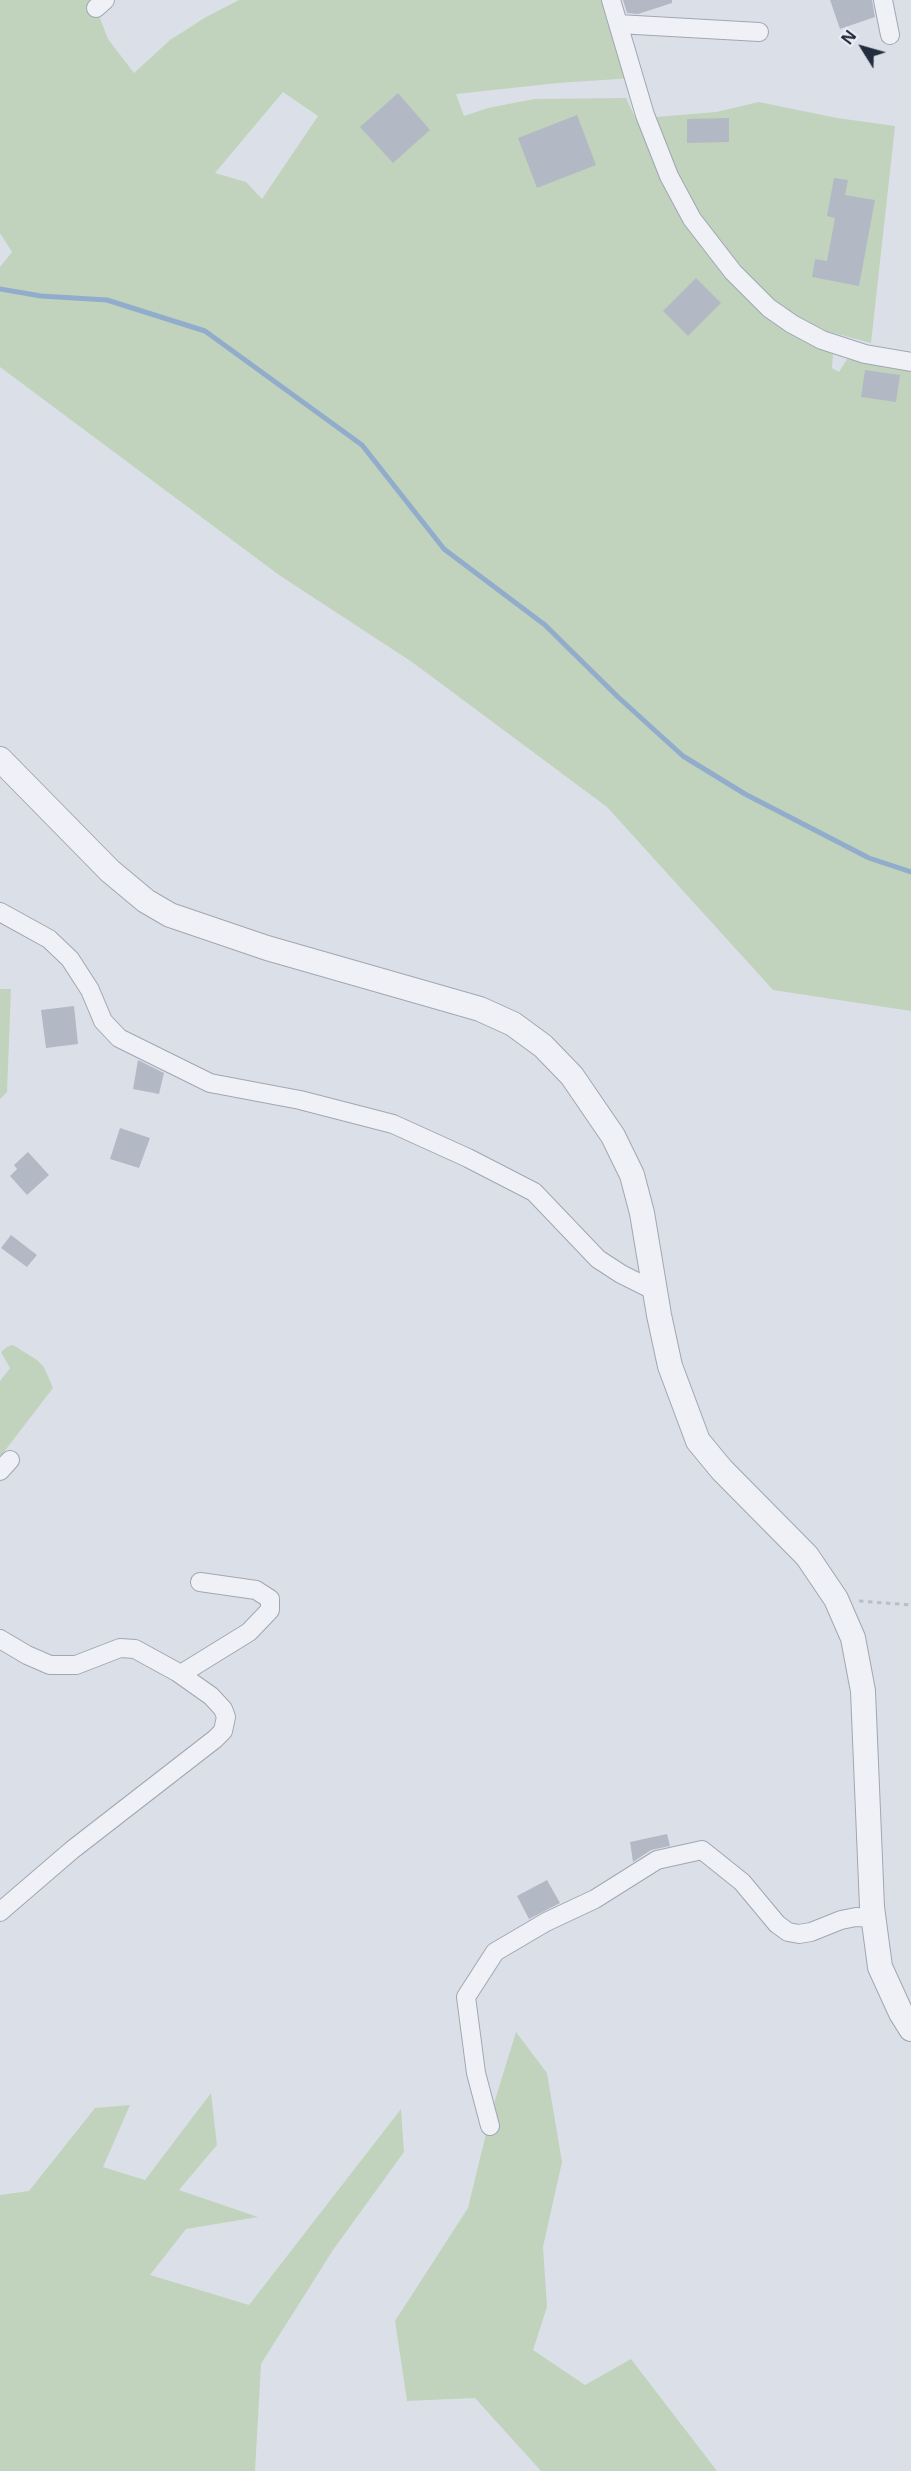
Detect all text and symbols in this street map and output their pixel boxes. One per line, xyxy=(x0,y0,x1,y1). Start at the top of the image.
north arrow xyxy=(833,18,893,78)
text: N xyxy=(836,25,861,49)

